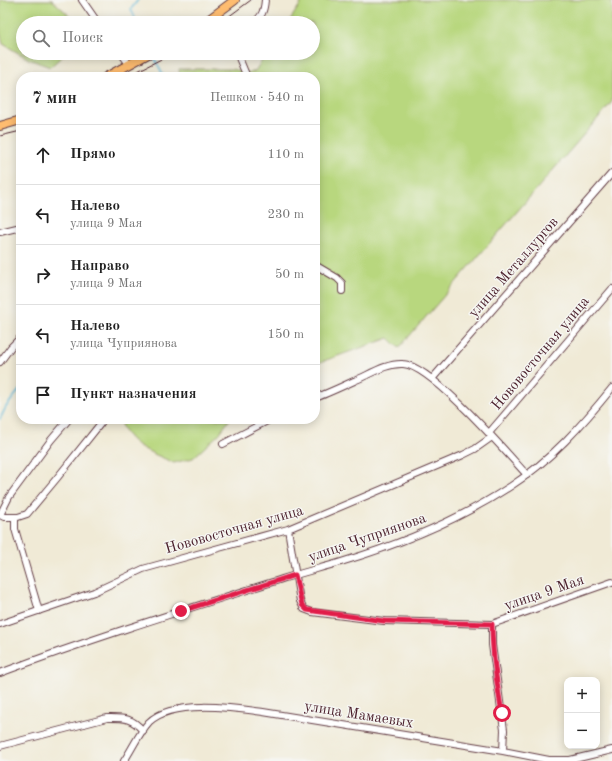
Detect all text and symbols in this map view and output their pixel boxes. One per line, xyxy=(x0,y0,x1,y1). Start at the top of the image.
search box xyxy=(16,16,320,60)
icon: search xyxy=(30,27,52,49)
text: Поиск xyxy=(62,31,103,46)
text: 7 мин xyxy=(32,90,77,107)
text: Пешком · 540 m xyxy=(210,91,304,104)
icon: ahead xyxy=(32,144,54,166)
text: Прямо xyxy=(70,147,116,162)
text: 110 m xyxy=(267,148,304,161)
text: Налево xyxy=(70,199,120,214)
icon: left xyxy=(32,204,54,226)
text: 230 m xyxy=(267,208,304,221)
street label: улица Металлургов xyxy=(467,215,562,321)
text: улица 9 Мая xyxy=(70,217,142,230)
text: Направо xyxy=(70,259,129,274)
icon: right xyxy=(32,264,54,286)
text: 50 m xyxy=(275,268,304,281)
text: улица 9 Мая xyxy=(70,277,142,290)
street label: Нововосточная улица xyxy=(489,294,593,414)
text: Налево xyxy=(70,319,120,334)
icon: left xyxy=(32,324,54,346)
text: 150 m xyxy=(267,328,304,341)
text: улица Чуприянова xyxy=(70,337,177,350)
icon: arrive xyxy=(32,384,54,406)
text: Пункт назначения xyxy=(70,387,197,402)
street label: Нововосточная улица xyxy=(164,503,306,557)
street label: улица Чуприянова xyxy=(307,511,429,566)
street label: улица 9 Мая xyxy=(503,573,586,614)
route end xyxy=(172,602,190,620)
map controls xyxy=(564,677,600,749)
button: + xyxy=(564,677,600,713)
street label: улица Мамаевых xyxy=(303,699,415,732)
route start xyxy=(493,704,511,722)
button: − xyxy=(564,713,600,749)

